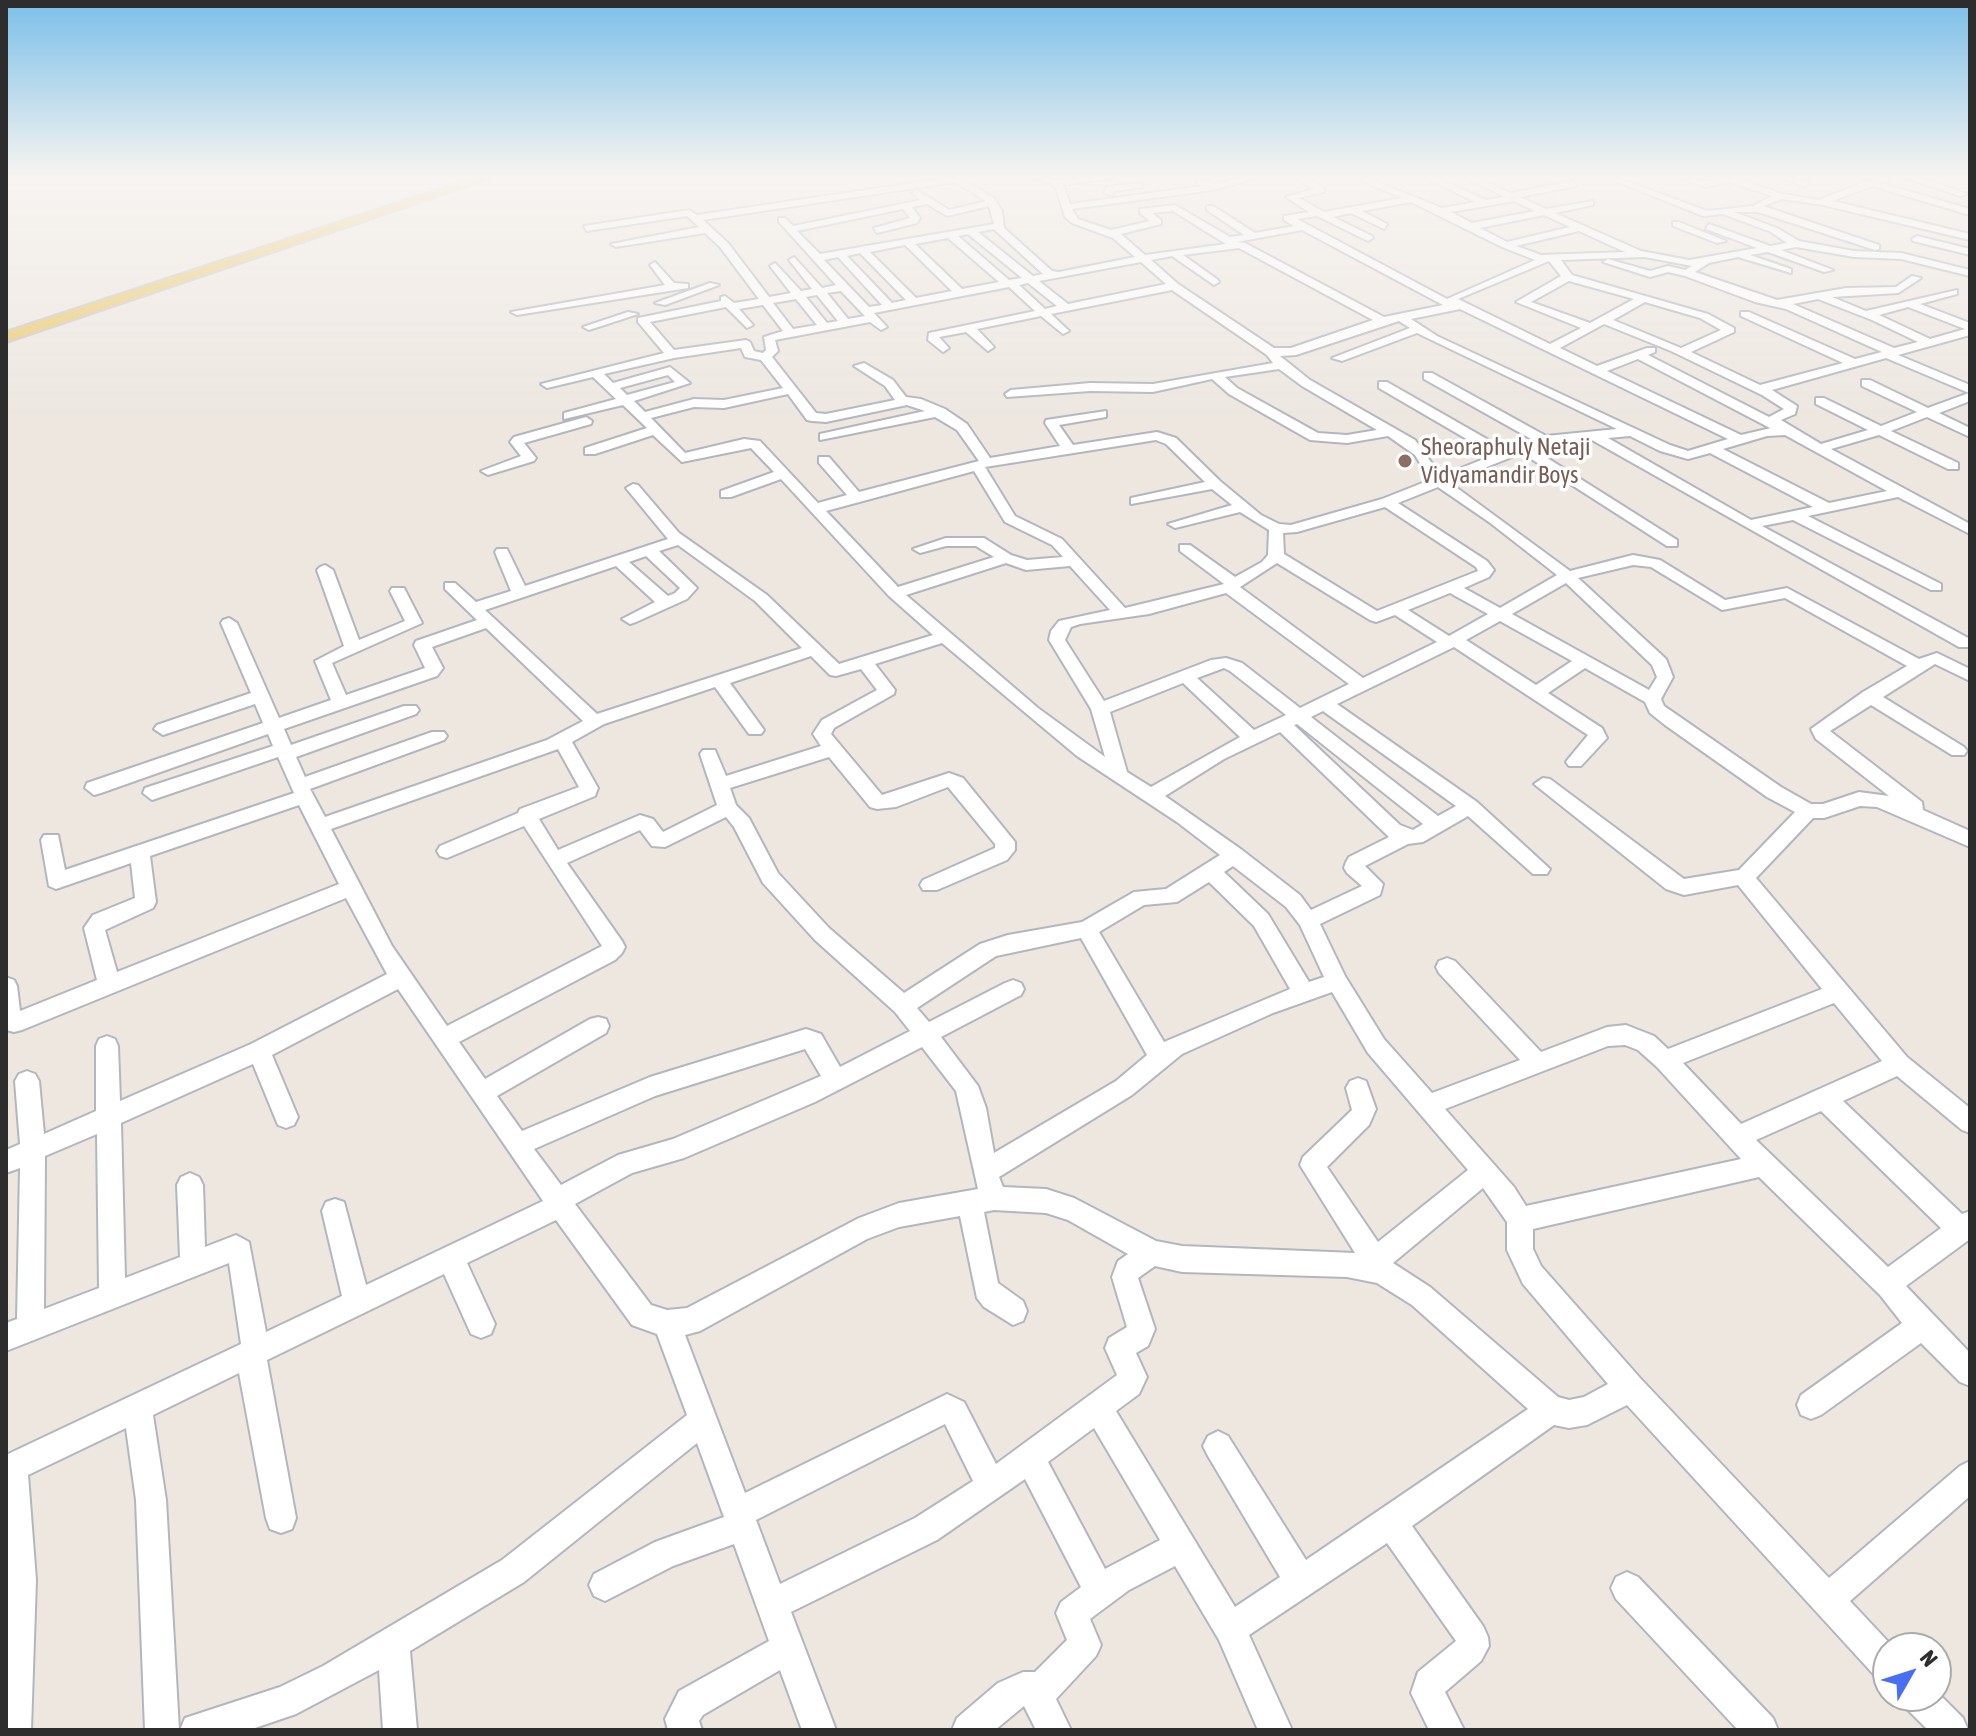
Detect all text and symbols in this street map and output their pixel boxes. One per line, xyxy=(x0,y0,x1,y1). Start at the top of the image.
place label: Sheoraphuly Netaji Vidyamandir Boys xyxy=(1421,433,1591,489)
marker: Sheoraphuly Netaji Vidyamandir Boys xyxy=(1396,452,1414,470)
north arrow xyxy=(1872,1632,1952,1712)
text: N xyxy=(1915,1645,1943,1671)

